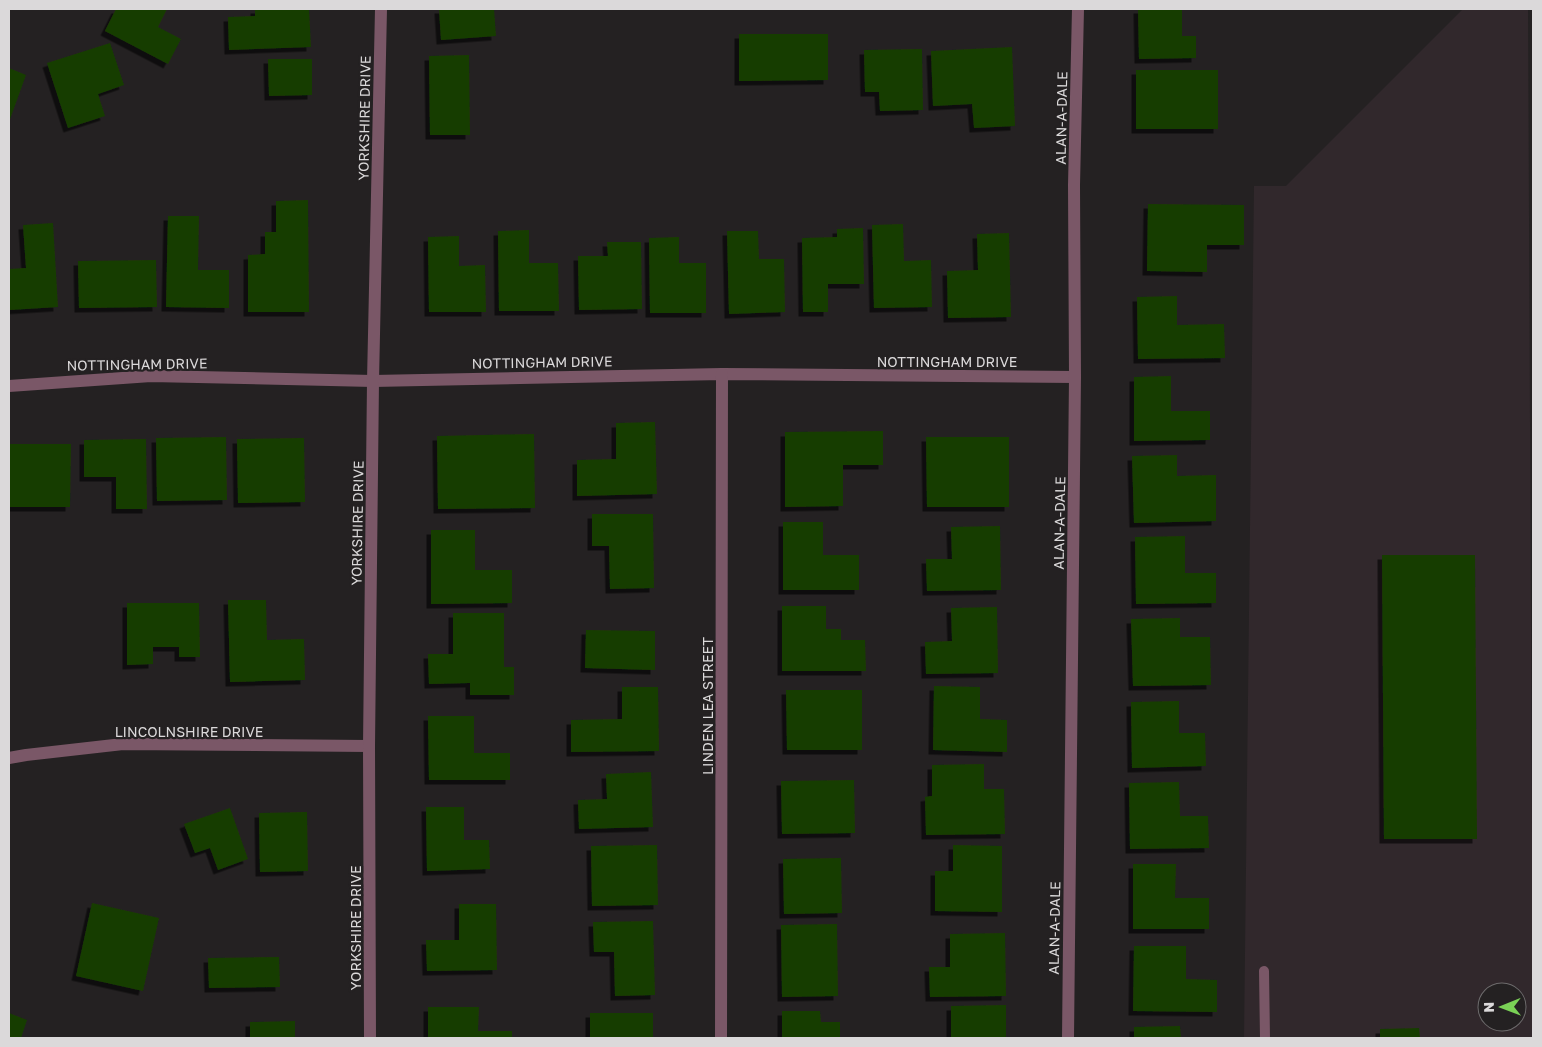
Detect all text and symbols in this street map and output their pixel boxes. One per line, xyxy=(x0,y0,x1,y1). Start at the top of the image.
street label: YORKSHIRE DRIVE xyxy=(354,55,374,181)
street label: ALAN-A-DALE xyxy=(1052,71,1070,165)
street label: NOTTINGHAM DRIVE xyxy=(471,352,613,372)
street label: NOTTINGHAM DRIVE xyxy=(877,353,1017,370)
street label: NOTTINGHAM DRIVE xyxy=(66,354,208,374)
street label: YORKSHIRE DRIVE xyxy=(347,460,367,586)
street label: ALAN-A-DALE xyxy=(1050,476,1068,570)
street label: LINDEN LEA STREET xyxy=(699,637,716,775)
street label: LINCOLNSHIRE DRIVE xyxy=(115,723,263,740)
street label: YORKSHIRE DRIVE xyxy=(347,866,364,991)
street label: ALAN-A-DALE xyxy=(1045,881,1063,975)
north arrow xyxy=(1477,982,1527,1032)
text: N xyxy=(1480,1002,1497,1013)

